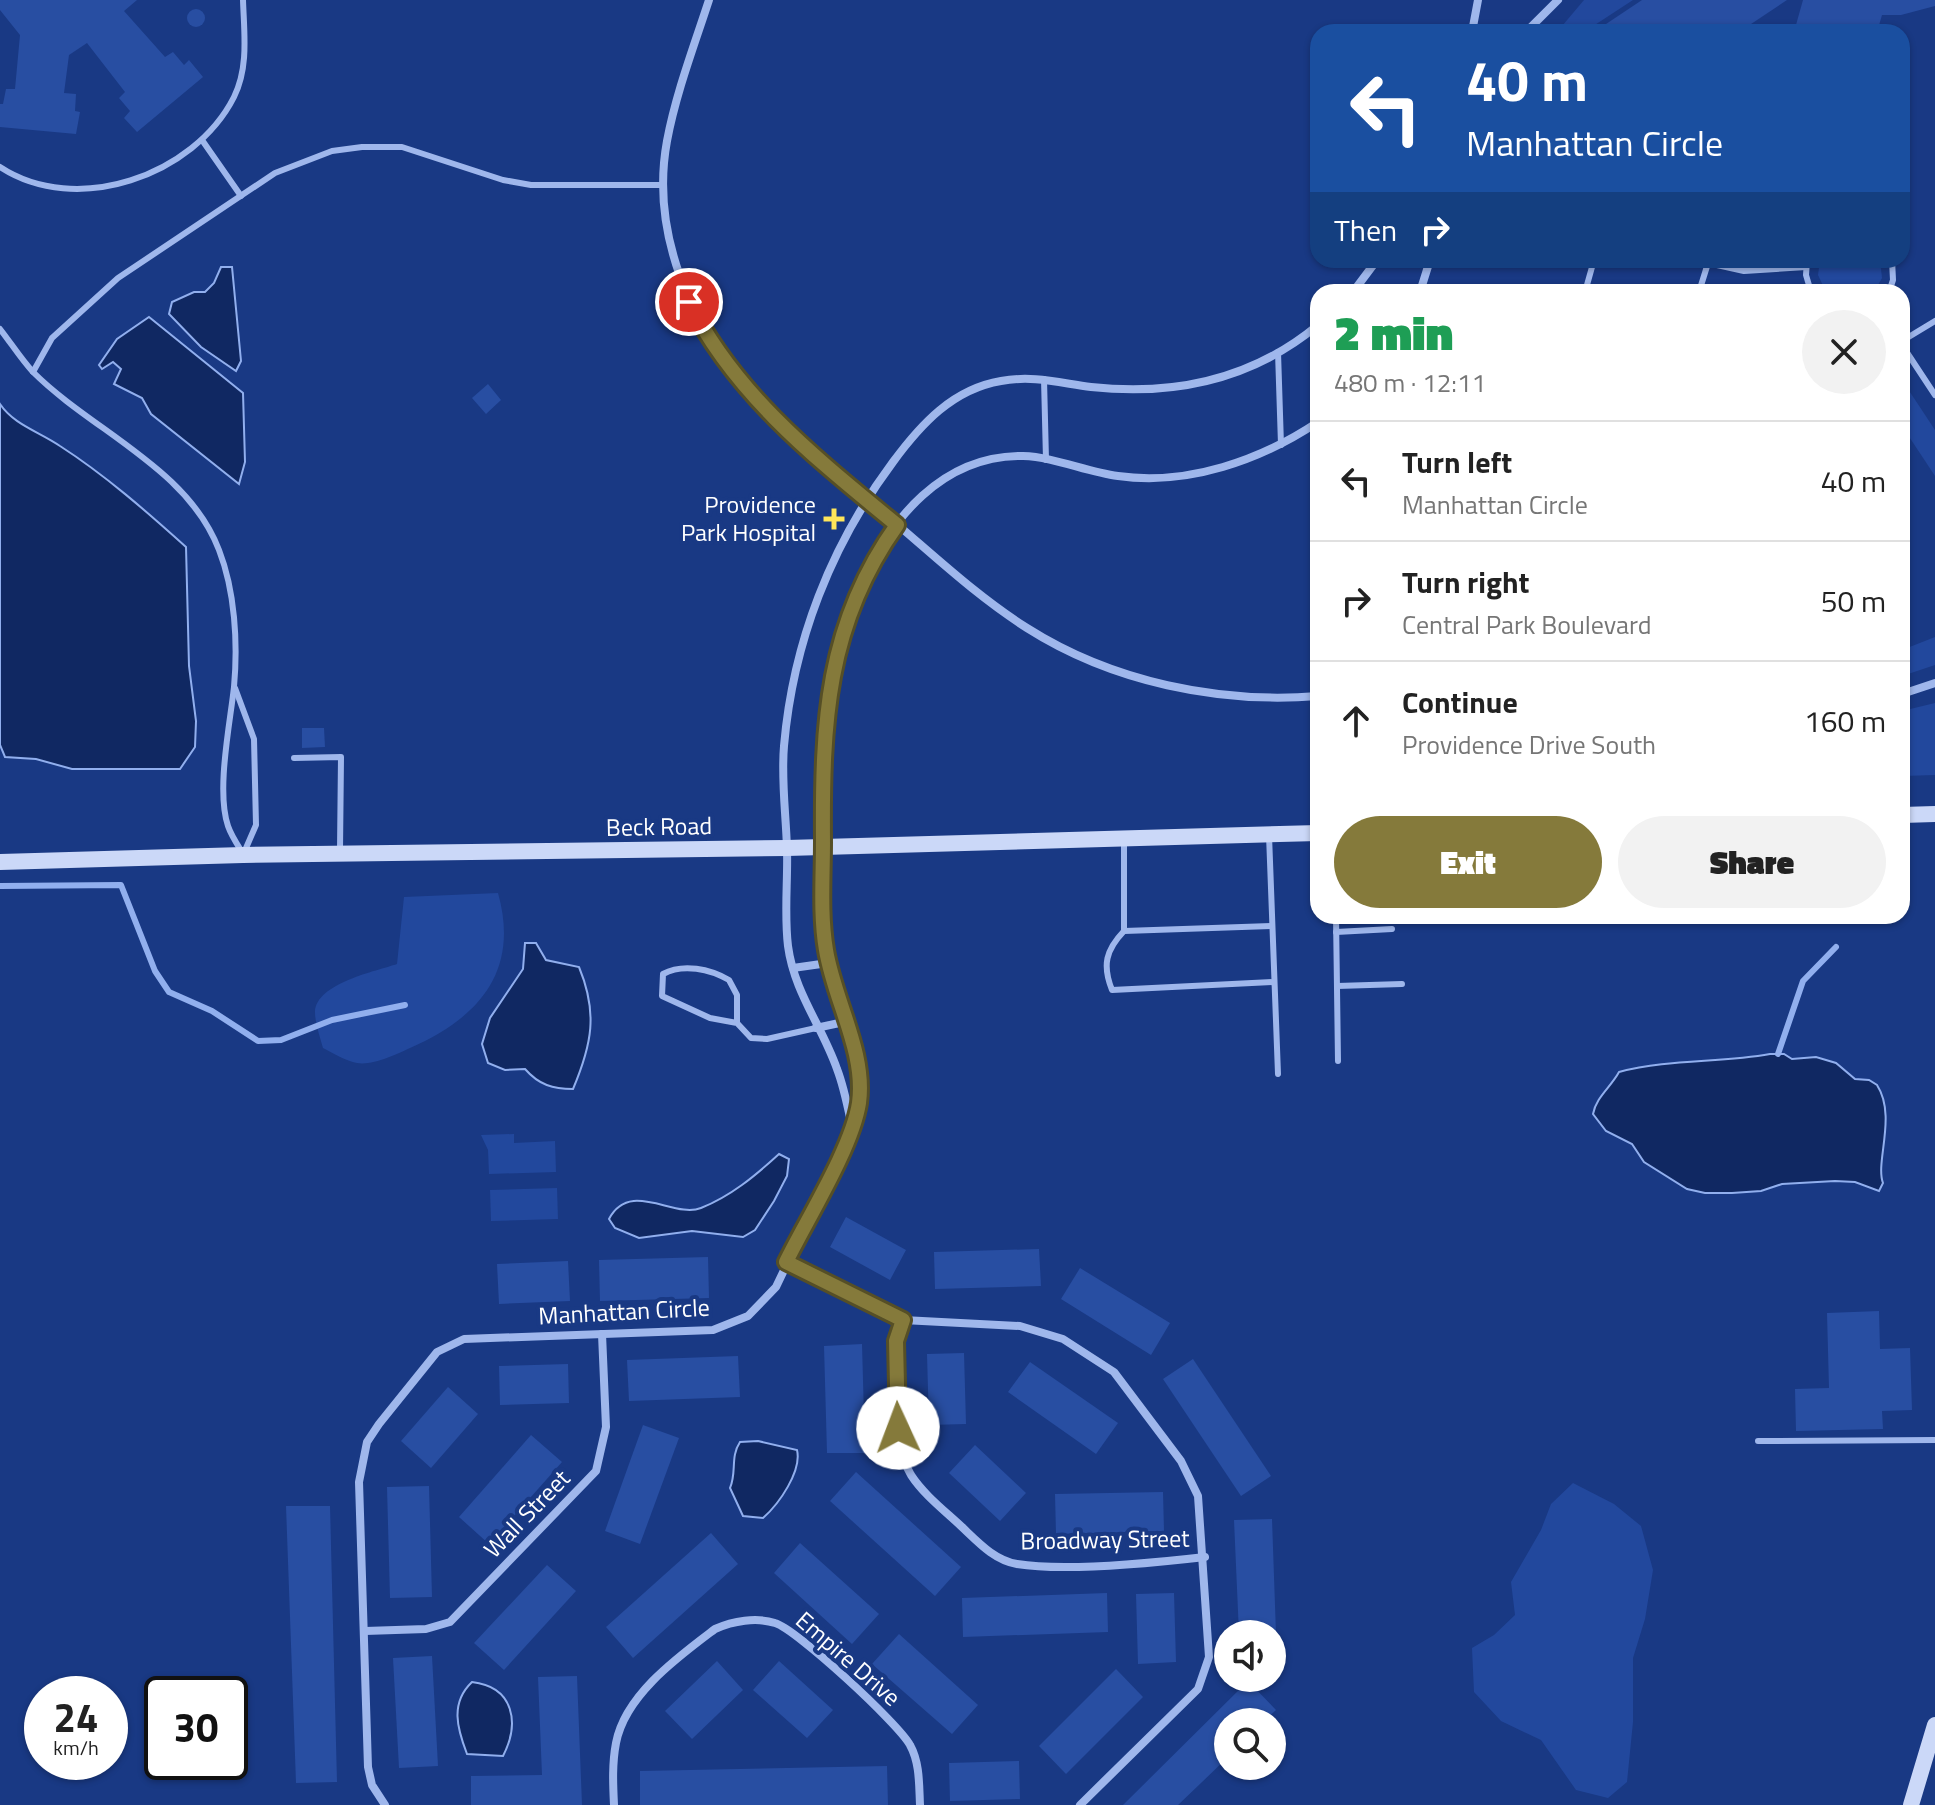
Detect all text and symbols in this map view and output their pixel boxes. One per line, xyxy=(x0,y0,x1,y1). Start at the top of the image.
text: 40 m xyxy=(1466,38,1588,123)
icon: left xyxy=(1334,56,1438,160)
text: Manhattan Circle xyxy=(1466,115,1723,170)
text: Then xyxy=(1334,207,1397,253)
icon: right xyxy=(1413,208,1457,252)
pin xyxy=(655,268,723,336)
icon: arrive xyxy=(667,280,711,324)
text: 2 min xyxy=(1334,296,1453,369)
button: close xyxy=(1802,310,1886,394)
text: 480 m · 12:11 xyxy=(1334,363,1486,402)
text: Turn left xyxy=(1402,439,1512,485)
text: 40 m xyxy=(1821,458,1886,504)
icon: left xyxy=(1334,459,1378,503)
text: Manhattan Circle xyxy=(1402,485,1588,524)
place label: Providence Park Hospital xyxy=(681,486,816,550)
marker: Providence Park Hospital xyxy=(823,508,845,530)
text: Turn right xyxy=(1402,559,1530,605)
text: 50 m xyxy=(1821,578,1886,624)
icon: right xyxy=(1334,579,1378,623)
text: Central Park Boulevard xyxy=(1402,605,1651,644)
text: Continue xyxy=(1402,679,1518,725)
text: 160 m xyxy=(1804,698,1886,744)
icon: ahead xyxy=(1334,699,1378,743)
text: Providence Drive South xyxy=(1402,725,1656,764)
street label: Beck Road xyxy=(606,807,712,845)
button: Exit xyxy=(1334,816,1602,908)
button: Share xyxy=(1618,816,1886,908)
street label: Manhattan Circle xyxy=(537,1289,711,1333)
position arrow xyxy=(856,1386,940,1470)
street label: Wall Street xyxy=(475,1460,578,1566)
street label: Broadway Street xyxy=(1020,1520,1190,1558)
street label: Empire Drive xyxy=(788,1602,909,1714)
map controls xyxy=(1214,1620,1286,1780)
button: sound xyxy=(1214,1620,1286,1692)
speed limit sign: 30 xyxy=(144,1676,248,1780)
text: 24 xyxy=(54,1687,98,1748)
button: search xyxy=(1214,1708,1286,1780)
text: km/h xyxy=(53,1732,99,1763)

